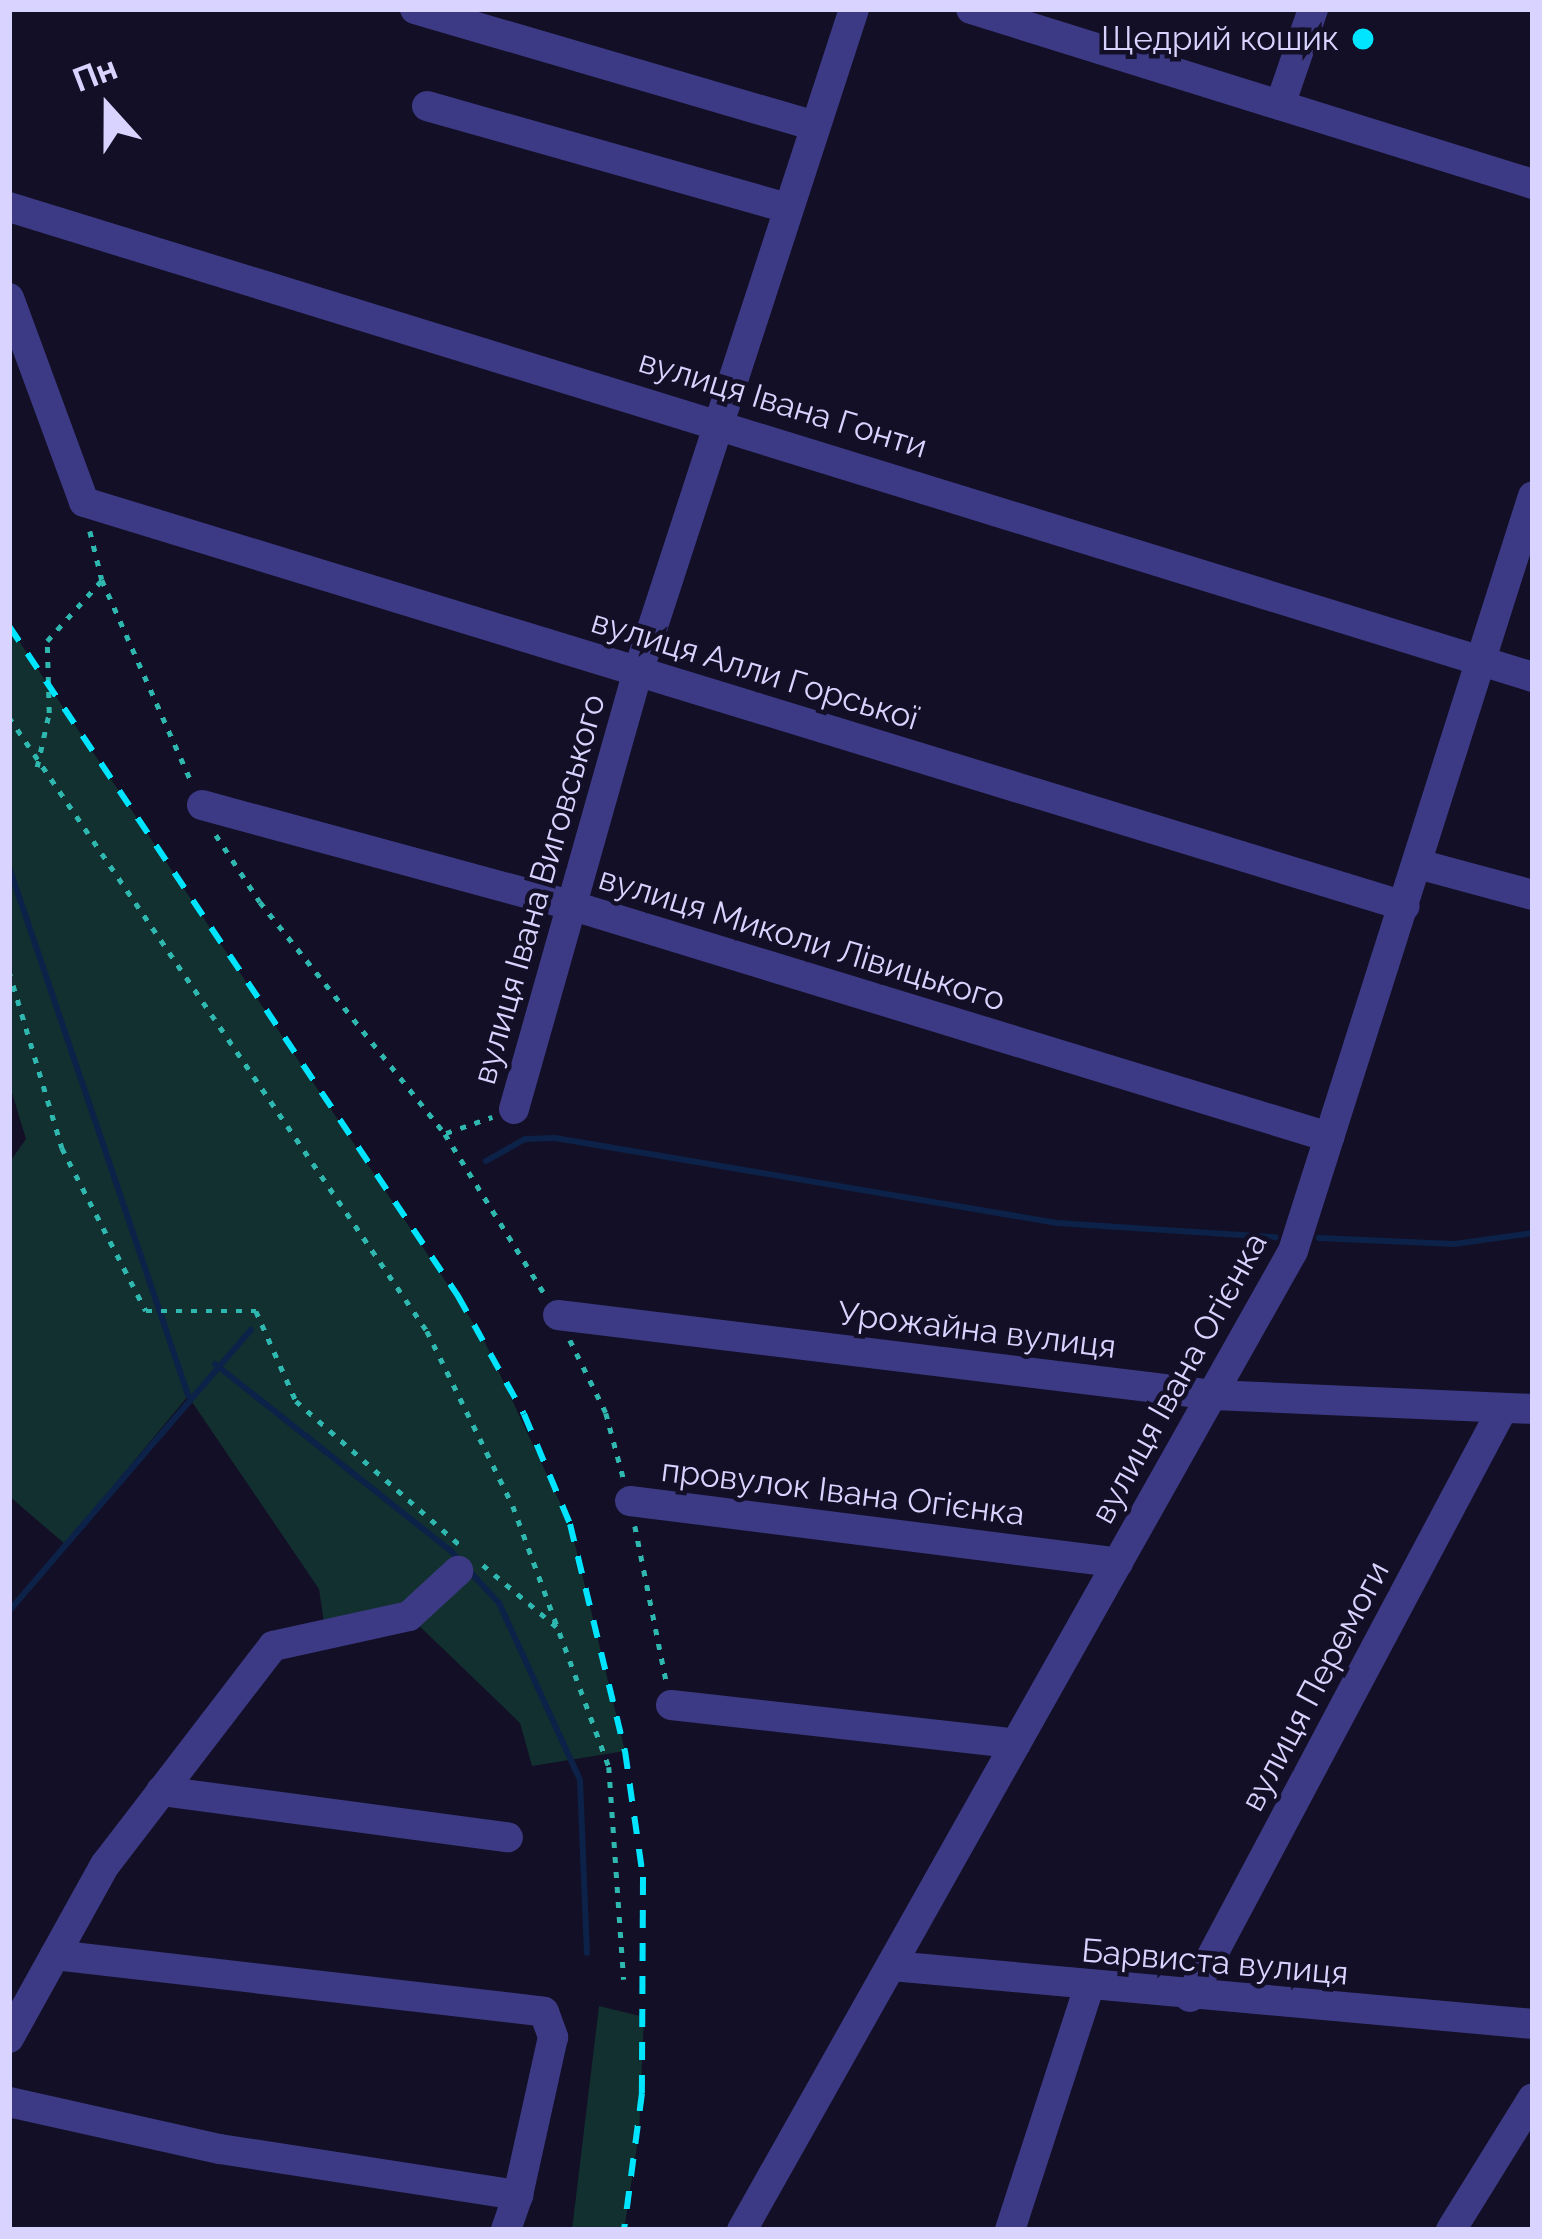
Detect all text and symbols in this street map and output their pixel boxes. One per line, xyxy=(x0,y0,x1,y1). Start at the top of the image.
place label: Щедрий кошик xyxy=(1101,19,1339,59)
marker: Щедрий кошик xyxy=(1350,26,1376,52)
north arrow xyxy=(48,48,168,168)
text: Пн xyxy=(67,48,122,100)
street label: вулиця Івана Гонти xyxy=(634,341,932,467)
street label: вулиця Алли Горської xyxy=(586,601,924,739)
street label: вулиця Івана Виговського xyxy=(464,690,614,1088)
street label: вулиця Миколи Лівицького xyxy=(594,858,1010,1020)
street label: вулиця Івана Огієнка xyxy=(1083,1226,1275,1530)
street label: Урожайна вулиця xyxy=(836,1293,1118,1367)
street label: провулок Івана Огієнка xyxy=(659,1450,1027,1534)
street label: вулиця Перемоги xyxy=(1233,1554,1397,1818)
street label: Барвиста вулиця xyxy=(1080,1931,1350,1993)

